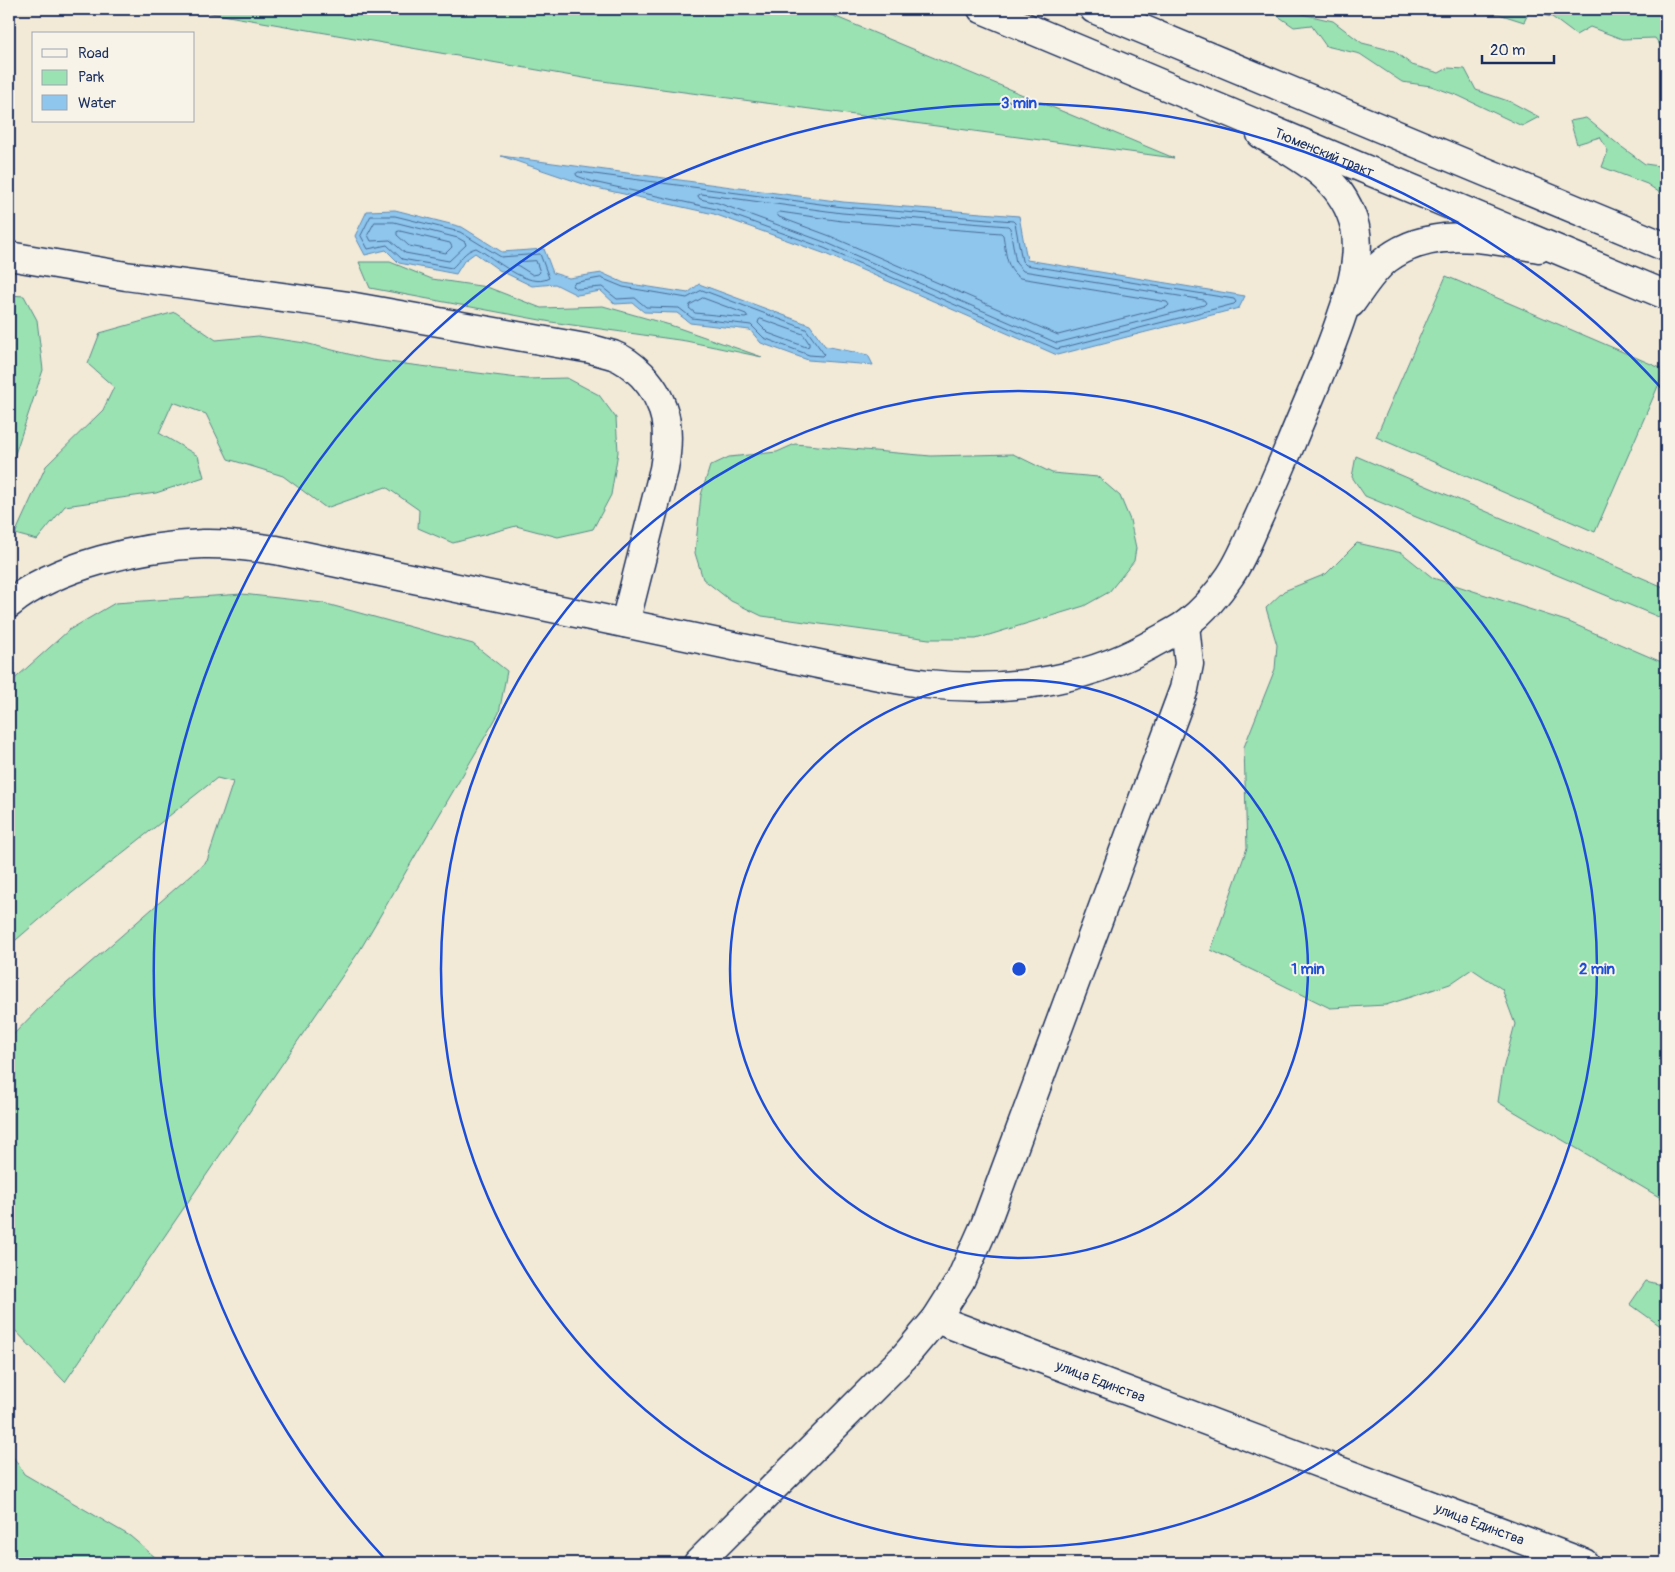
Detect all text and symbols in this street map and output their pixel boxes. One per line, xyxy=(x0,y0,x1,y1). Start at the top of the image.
legend xyxy=(32,32,195,122)
scale bar xyxy=(1482,32,1555,64)
text: 20 m xyxy=(1490,41,1525,60)
text: Road xyxy=(78,44,109,63)
text: Park xyxy=(78,68,105,87)
text: Water xyxy=(78,94,117,113)
text: 3 min xyxy=(1001,94,1037,113)
street label: Тюменский тракт xyxy=(1272,124,1377,181)
centre of rings xyxy=(1010,960,1028,978)
text: 1 min xyxy=(1291,960,1325,979)
text: 2 min xyxy=(1579,960,1615,979)
street label: улица Единства xyxy=(1053,1357,1148,1406)
street label: улица Единства xyxy=(1432,1499,1527,1549)

